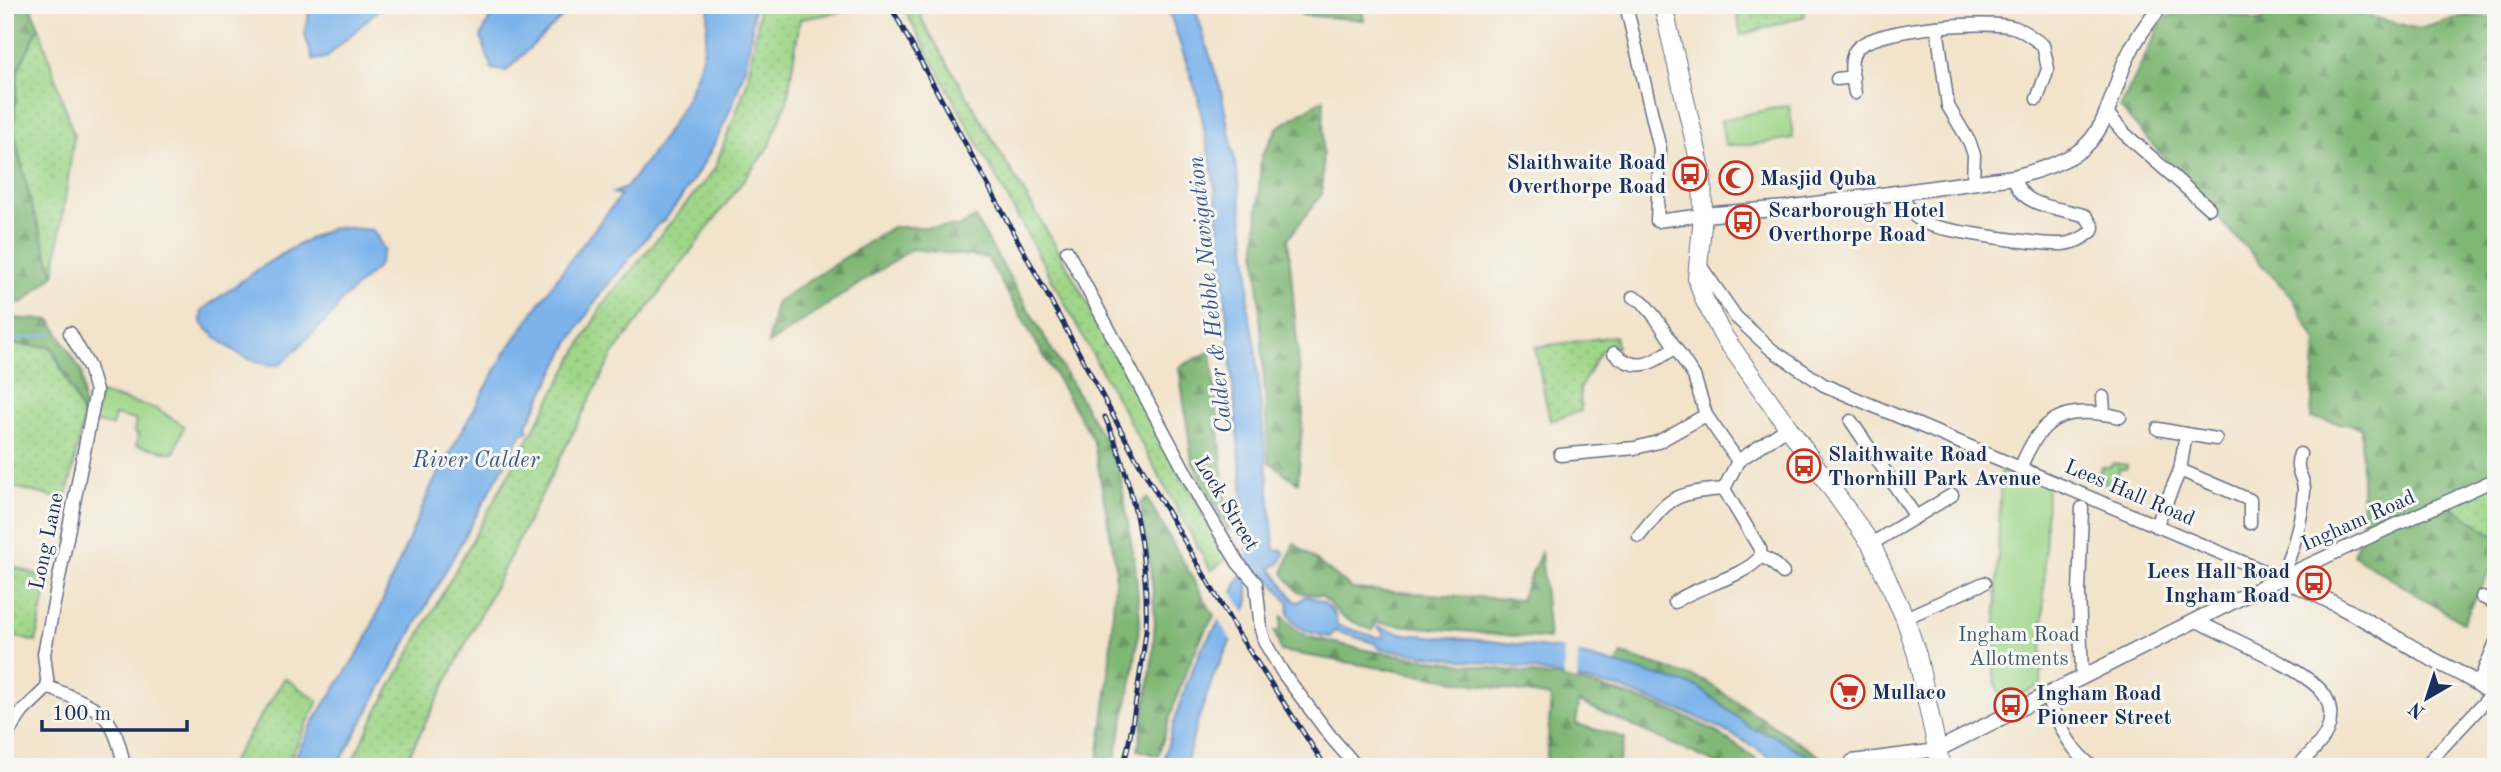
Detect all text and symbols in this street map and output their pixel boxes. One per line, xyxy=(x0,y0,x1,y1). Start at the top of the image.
place label: Slaithwaite Road Overthorpe Road xyxy=(1507,153,1666,198)
water label: Calder & Hebble Navigation xyxy=(1184,155,1238,435)
bus stop icon: Slaithwaite Road Overthorpe Road xyxy=(1671,155,1709,193)
mosque icon: Masjid Quba xyxy=(1717,159,1755,197)
place label: Masjid Quba xyxy=(1760,169,1877,190)
place label: Scarborough Hotel Overthorpe Road xyxy=(1768,201,1945,246)
bus stop icon: Scarborough Hotel Overthorpe Road xyxy=(1724,203,1762,241)
place label: Slaithwaite Road Thornhill Park Avenue xyxy=(1828,445,2041,490)
bus stop icon: Slaithwaite Road Thornhill Park Avenue xyxy=(1785,447,1823,485)
water label: River Calder xyxy=(412,449,540,472)
street label: Lock Street xyxy=(1189,453,1262,555)
street label: Lees Hall Road xyxy=(2061,456,2198,530)
street label: Ingham Road xyxy=(2299,487,2419,556)
street label: Long Lane xyxy=(27,491,68,592)
place label: Lees Hall Road Ingham Road xyxy=(2147,562,2290,607)
bus stop icon: Lees Hall Road Ingham Road xyxy=(2295,564,2333,602)
park label: Ingham Road Allotments xyxy=(1958,625,2080,670)
north arrow xyxy=(2392,664,2462,734)
supermarket icon: Mullaco xyxy=(1829,673,1867,711)
place label: Mullaco xyxy=(1872,683,1946,704)
place label: Ingham Road Pioneer Street xyxy=(2036,684,2172,729)
bus stop icon: Ingham Road Pioneer Street xyxy=(1992,686,2030,724)
scale bar xyxy=(42,688,187,732)
text: N xyxy=(2406,697,2429,721)
text: 100 m xyxy=(52,704,111,725)

